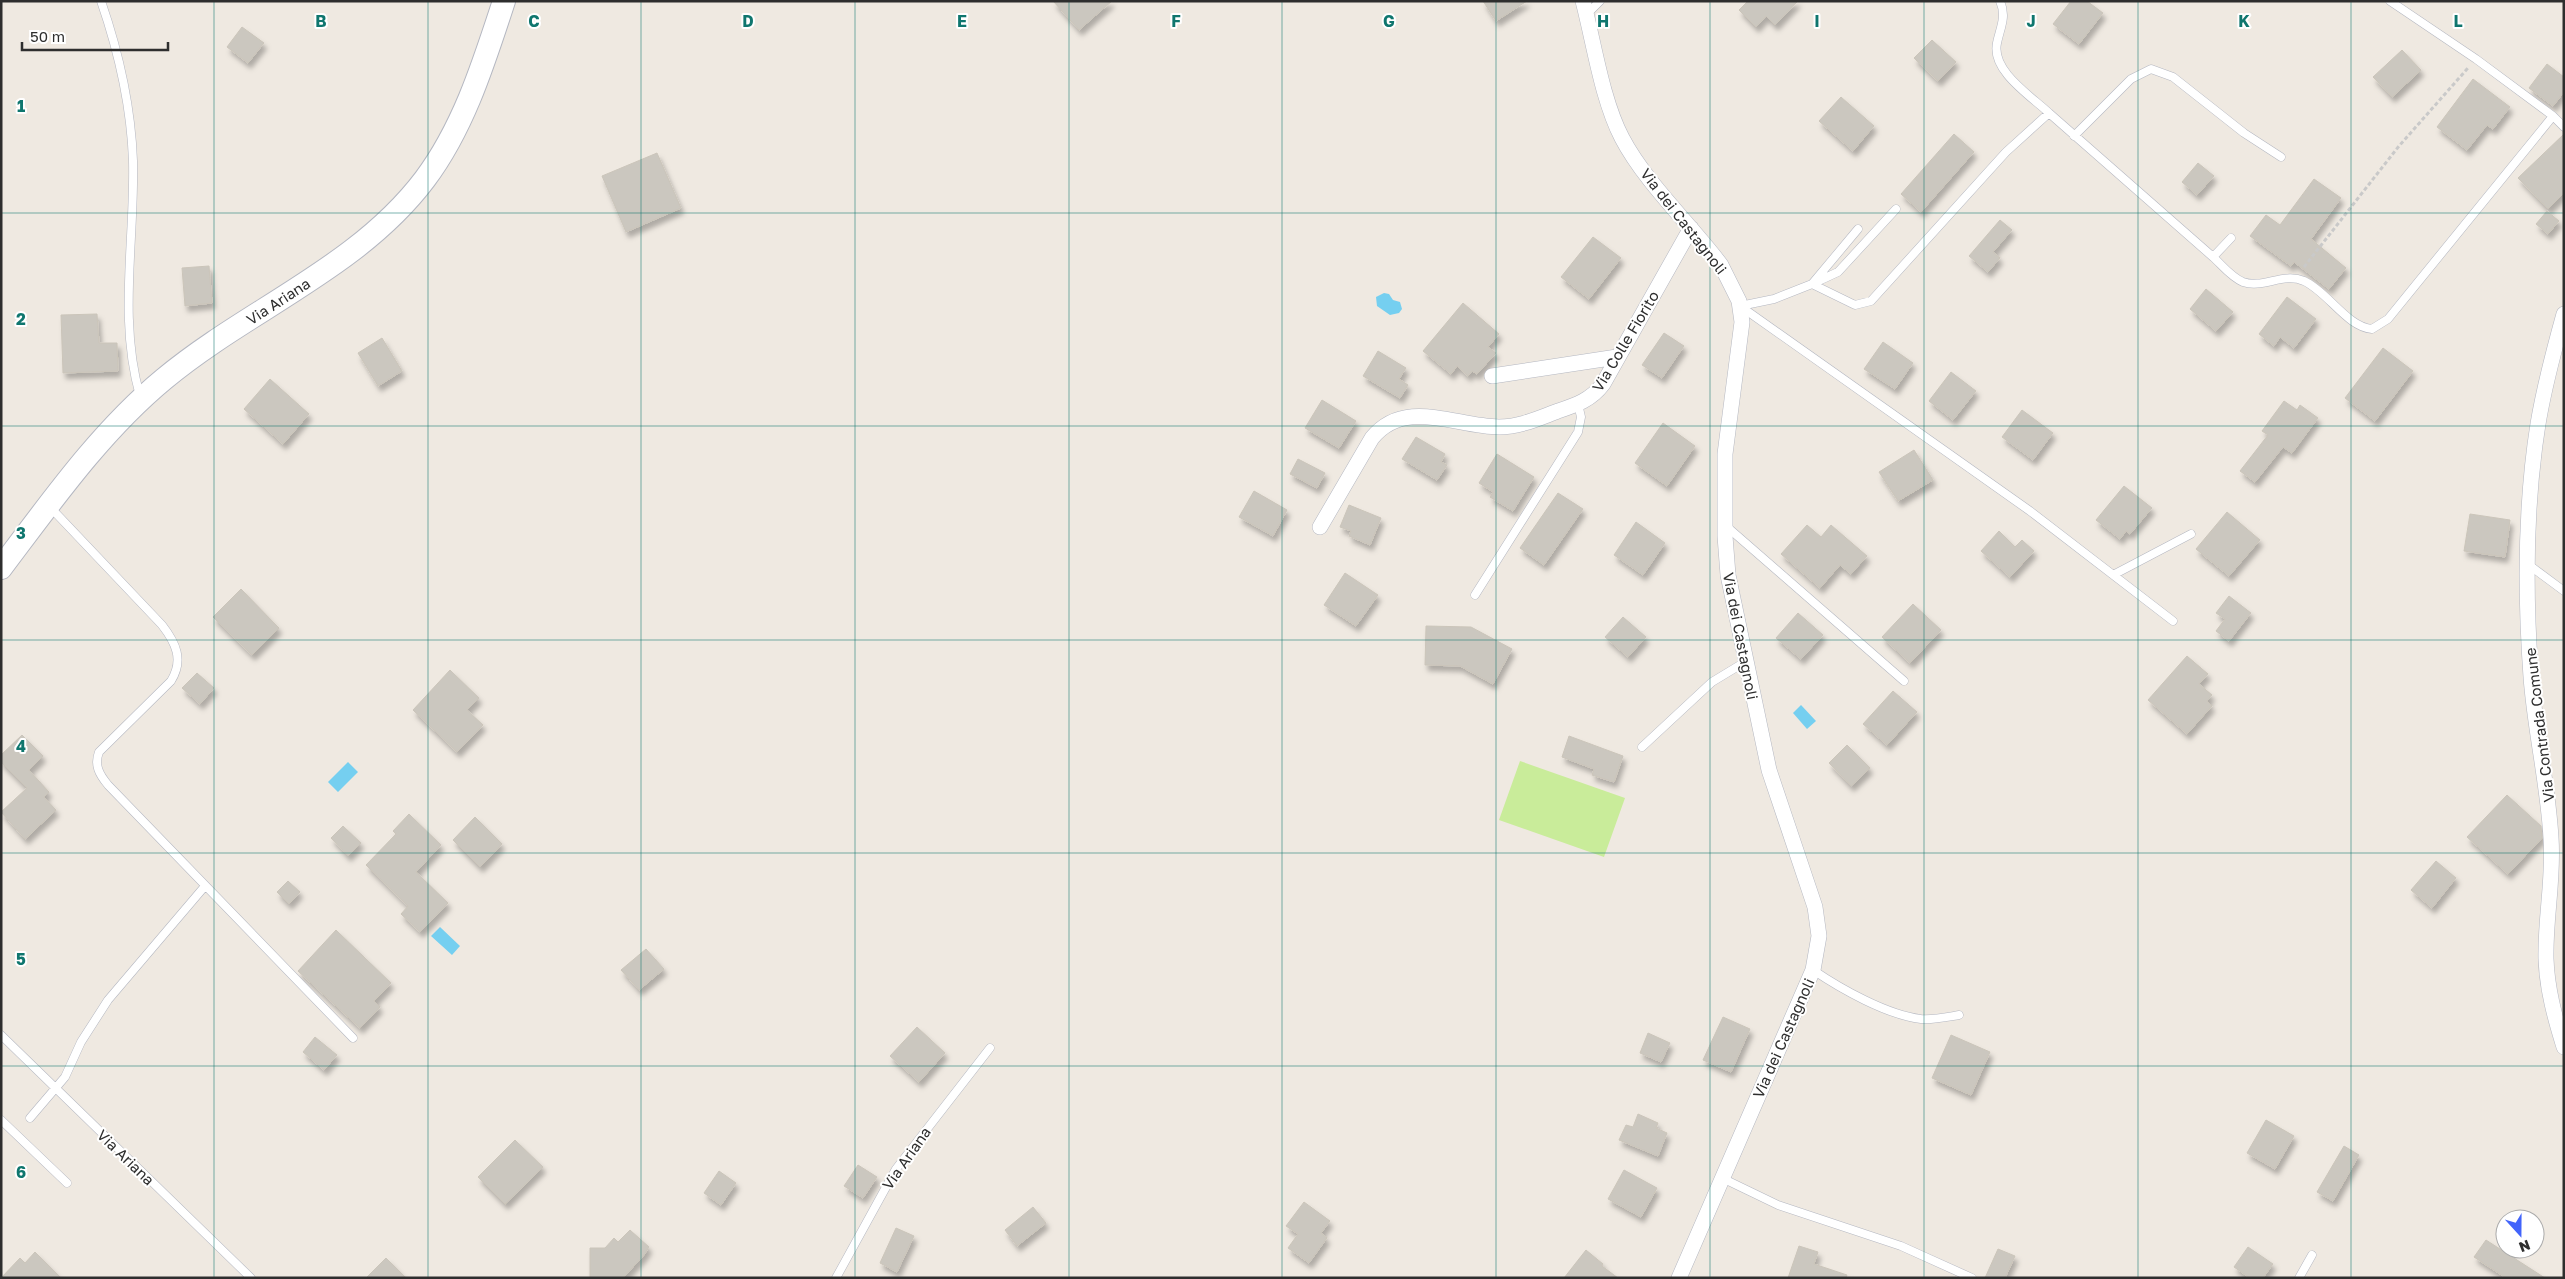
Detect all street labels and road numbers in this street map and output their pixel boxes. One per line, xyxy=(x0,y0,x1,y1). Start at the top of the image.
street label: Via dei Castagnoli xyxy=(1637,164,1731,278)
street label: Via Ariana xyxy=(243,274,313,328)
street label: Via Colle Fiorito xyxy=(1588,287,1662,395)
street label: Via dei Castagnoli xyxy=(1720,571,1762,701)
street label: Via Contrada Comune xyxy=(2521,646,2557,803)
street label: Via dei Castagnoli xyxy=(1748,975,1818,1101)
street label: Via Ariana xyxy=(878,1123,934,1193)
street label: Via Ariana xyxy=(94,1125,158,1189)

